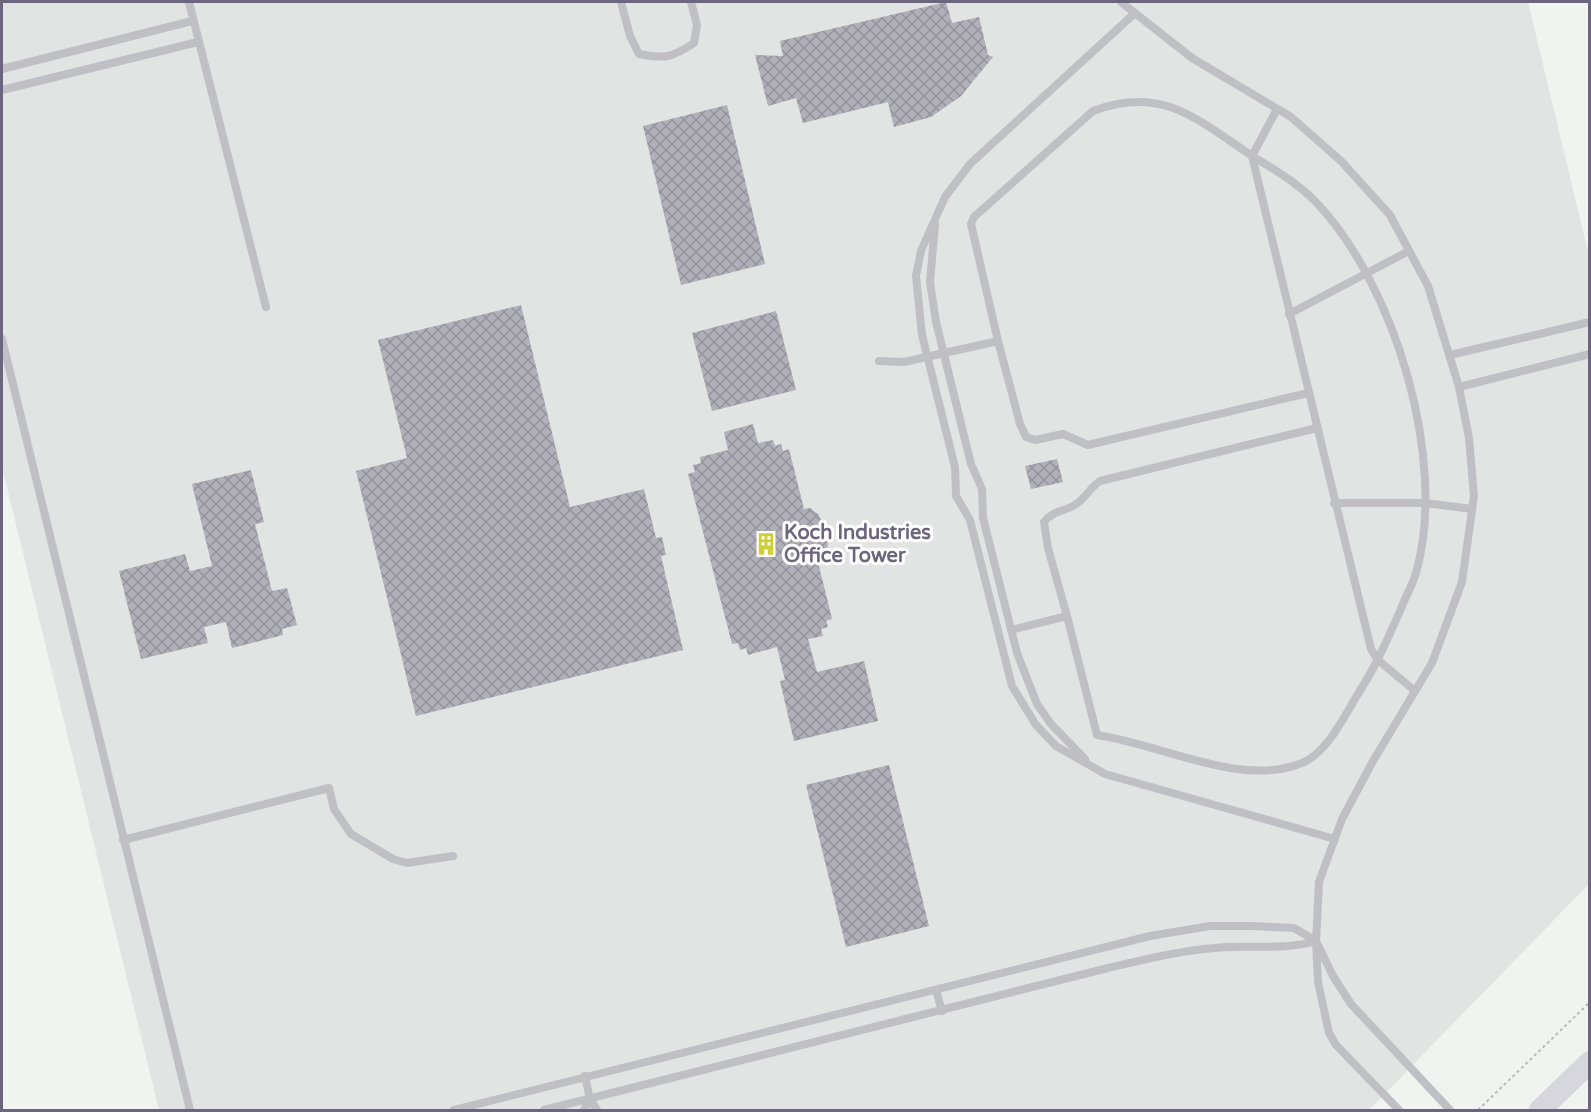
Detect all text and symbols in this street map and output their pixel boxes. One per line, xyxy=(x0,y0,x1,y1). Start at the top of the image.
place label: Koch Industries Office Tower xyxy=(784,521,931,568)
building icon: Koch Industries Office Tower xyxy=(753,531,779,557)

